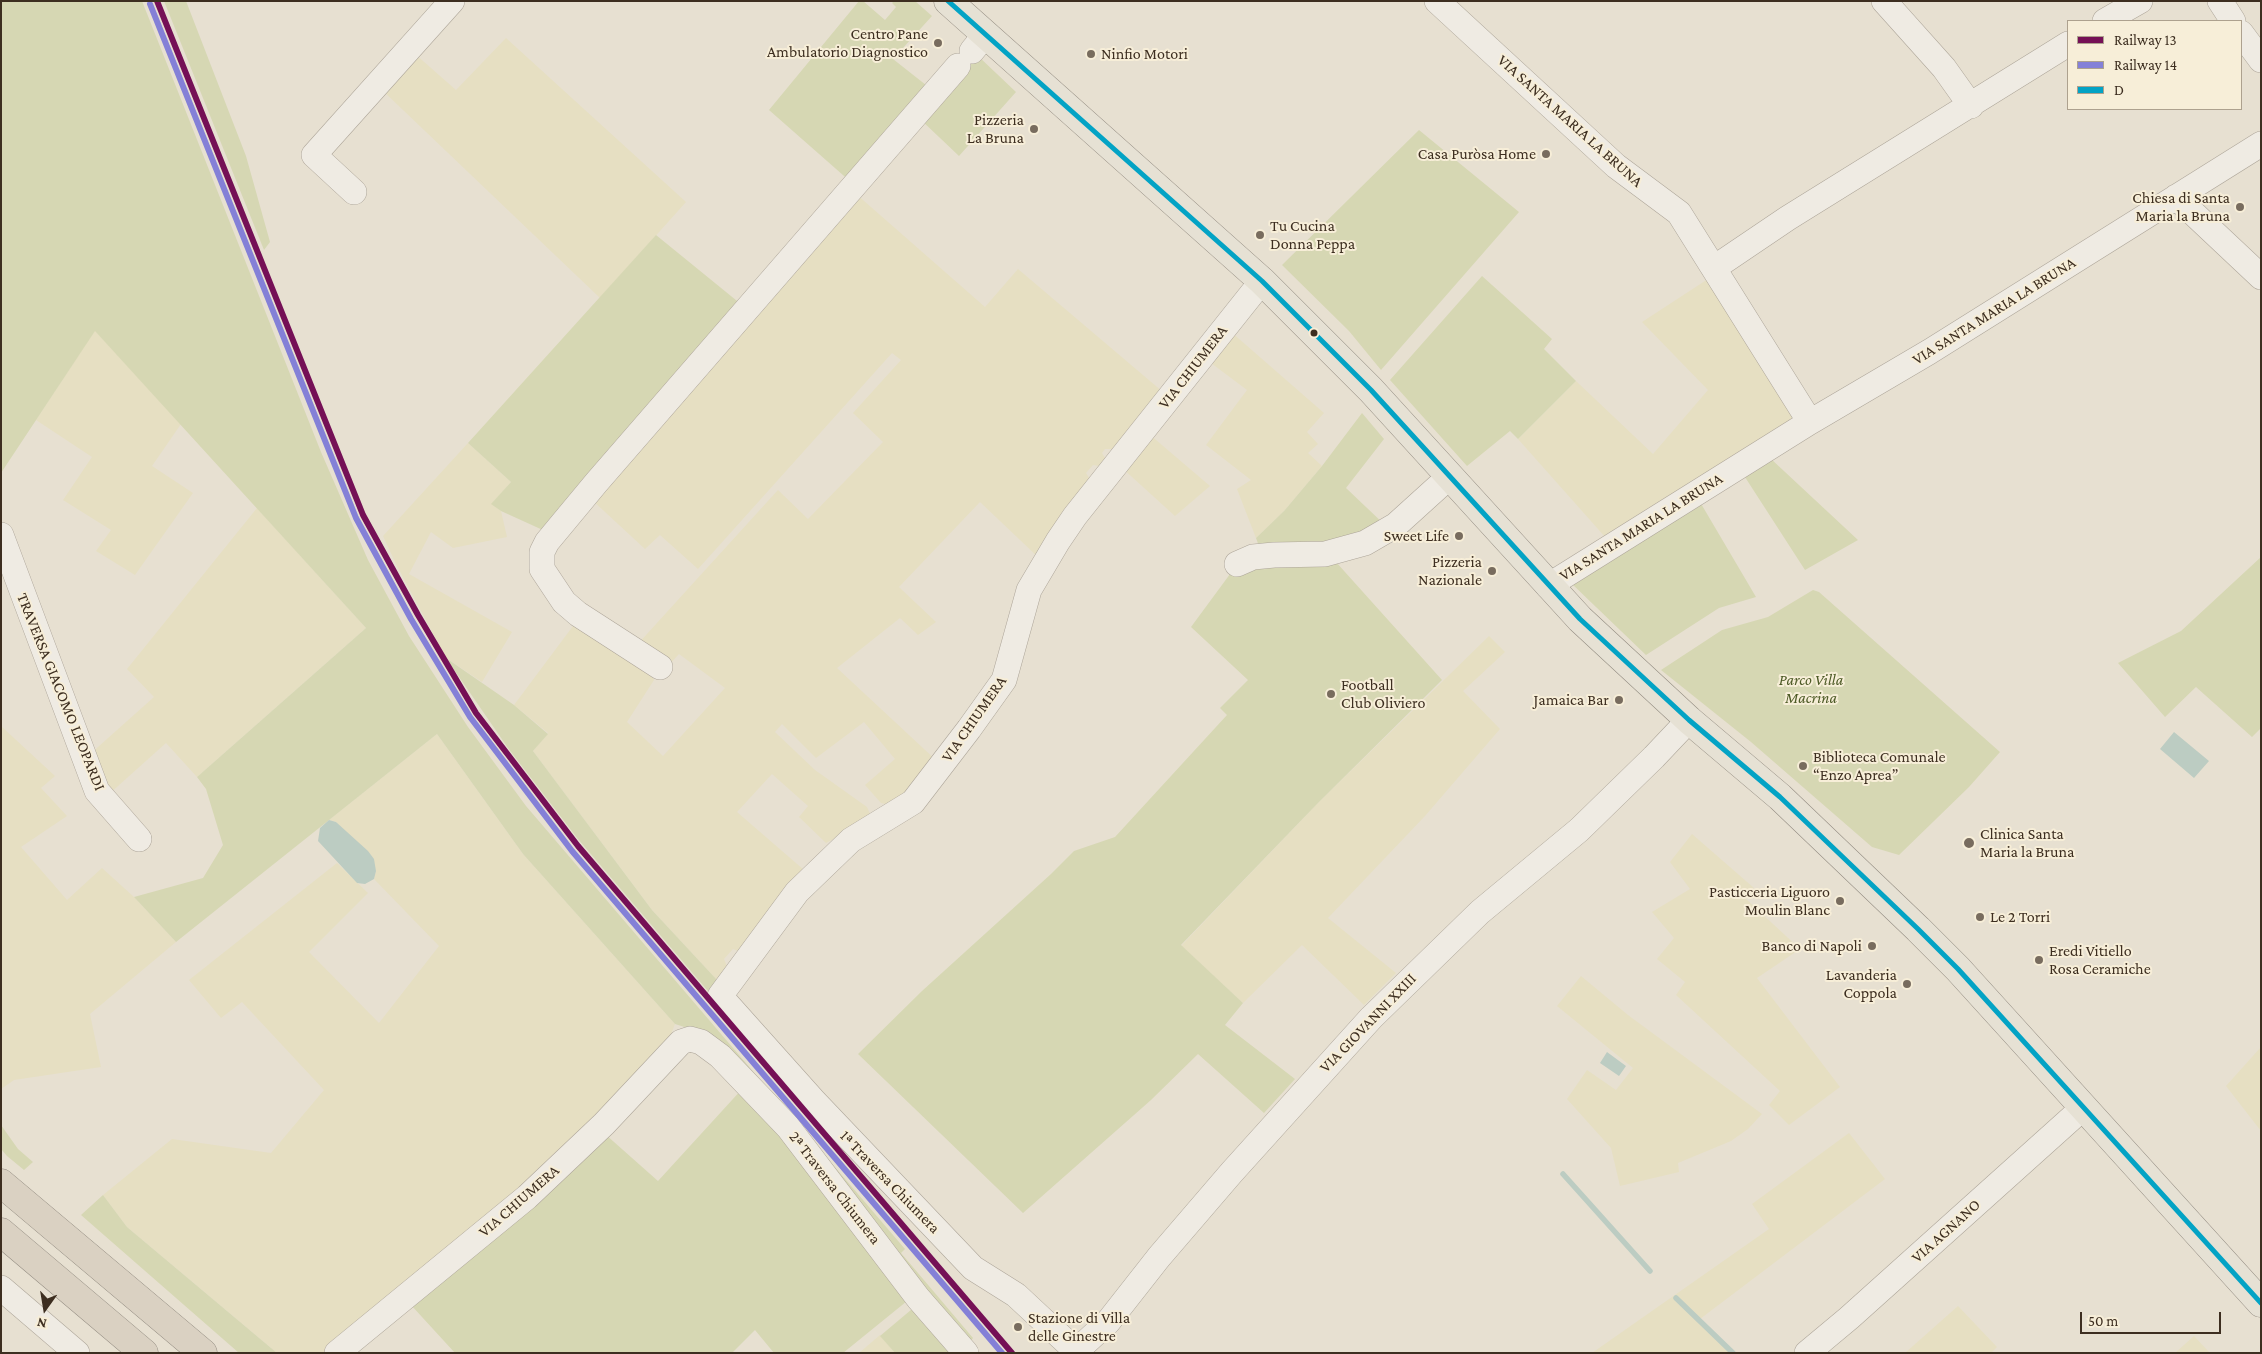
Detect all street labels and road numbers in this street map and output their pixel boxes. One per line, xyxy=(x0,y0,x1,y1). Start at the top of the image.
street label: VIA SANTA MARIA LA BRUNA xyxy=(1493,51,1647,191)
street label: VIA SANTA MARIA LA BRUNA xyxy=(1909,253,2079,369)
street label: VIA CHIUMERA xyxy=(1154,321,1232,413)
street label: VIA SANTA MARIA LA BRUNA xyxy=(1556,469,1726,585)
street label: TRAVERSA GIACOMO LEOPARDI xyxy=(13,590,109,794)
street label: VIA CHIUMERA xyxy=(937,672,1011,766)
street label: VIA GIOVANNI XXIII xyxy=(1316,969,1420,1077)
street label: 1ª Traversa Chiumera xyxy=(836,1126,944,1238)
street label: 2ª Traversa Chiumera xyxy=(785,1128,885,1248)
street label: VIA CHIUMERA xyxy=(475,1161,563,1241)
street label: VIA AGNANO xyxy=(1908,1195,1984,1267)

